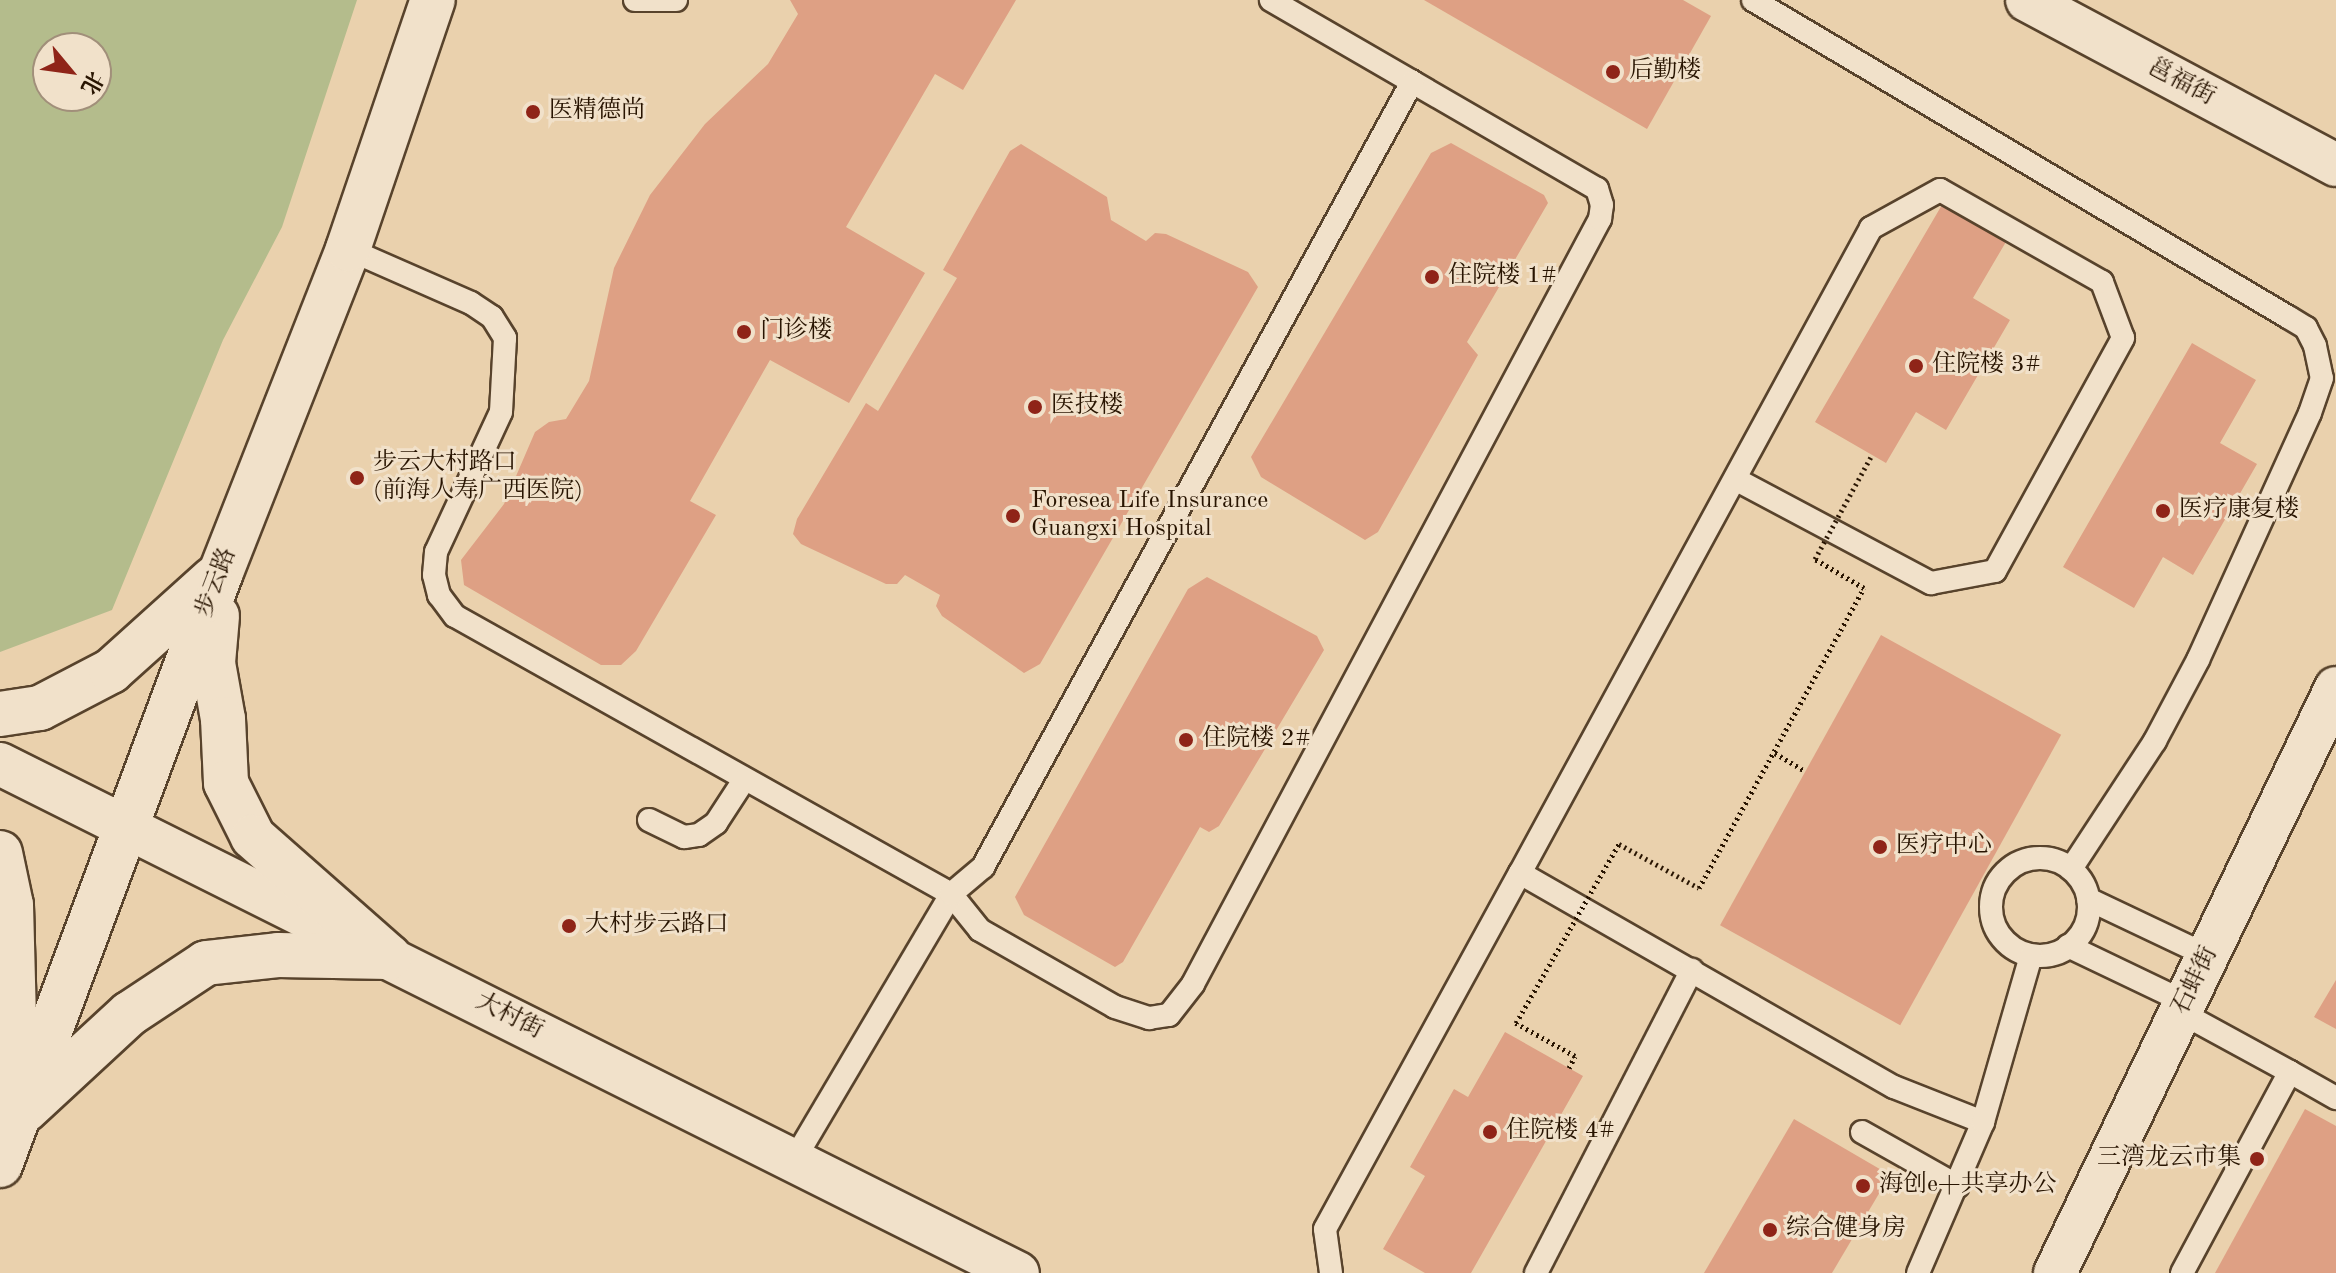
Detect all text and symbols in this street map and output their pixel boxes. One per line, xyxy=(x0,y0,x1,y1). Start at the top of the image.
north arrow xyxy=(32,32,112,112)
street label: 邕福街 xyxy=(2142,53,2220,113)
place label: 后勤楼 xyxy=(1629,58,1701,86)
marker: 后勤楼 xyxy=(1604,63,1622,81)
text: 北 xyxy=(76,68,106,98)
place label: 医精德尚 xyxy=(549,98,645,126)
marker: 医精德尚 xyxy=(524,103,542,121)
place label: 住院楼 1# xyxy=(1448,263,1557,291)
marker: 住院楼 1# xyxy=(1423,268,1441,286)
place label: 门诊楼 xyxy=(760,318,832,346)
marker: 门诊楼 xyxy=(735,323,753,341)
place label: 住院楼 3# xyxy=(1932,352,2041,380)
marker: 住院楼 3# xyxy=(1907,357,1925,375)
place label: 医技楼 xyxy=(1051,393,1123,421)
marker: 医技楼 xyxy=(1026,398,1044,416)
place label: 步云大村路口 (前海人寿广西医院) xyxy=(373,450,583,506)
marker: 步云大村路口 (前海人寿广西医院) xyxy=(348,469,366,487)
place label: Foresea Life Insurance Guangxi Hospital xyxy=(1031,488,1268,544)
place label: 医疗康复楼 xyxy=(2179,497,2299,525)
marker: 医疗康复楼 xyxy=(2154,502,2172,520)
marker: Foresea Life Insurance Guangxi Hospital xyxy=(1002,505,1024,527)
street label: 步云路 xyxy=(191,544,243,622)
place label: 住院楼 2# xyxy=(1202,726,1311,754)
marker: 住院楼 2# xyxy=(1177,731,1195,749)
place label: 医疗中心 xyxy=(1896,833,1992,861)
marker: 医疗中心 xyxy=(1871,838,1889,856)
place label: 大村步云路口 xyxy=(585,912,729,940)
marker: 大村步云路口 xyxy=(560,917,578,935)
street label: 石蚌街 xyxy=(2167,942,2225,1020)
street label: 大村街 xyxy=(470,988,548,1046)
place label: 住院楼 4# xyxy=(1506,1118,1615,1146)
marker: 住院楼 4# xyxy=(1481,1123,1499,1141)
place label: 三湾龙云市集 xyxy=(2097,1145,2241,1173)
marker: 三湾龙云市集 xyxy=(2248,1150,2266,1168)
place label: 海创e+共享办公 xyxy=(1879,1172,2057,1200)
marker: 海创e+共享办公 xyxy=(1854,1177,1872,1195)
place label: 综合健身房 xyxy=(1786,1216,1906,1244)
marker: 综合健身房 xyxy=(1761,1221,1779,1239)

